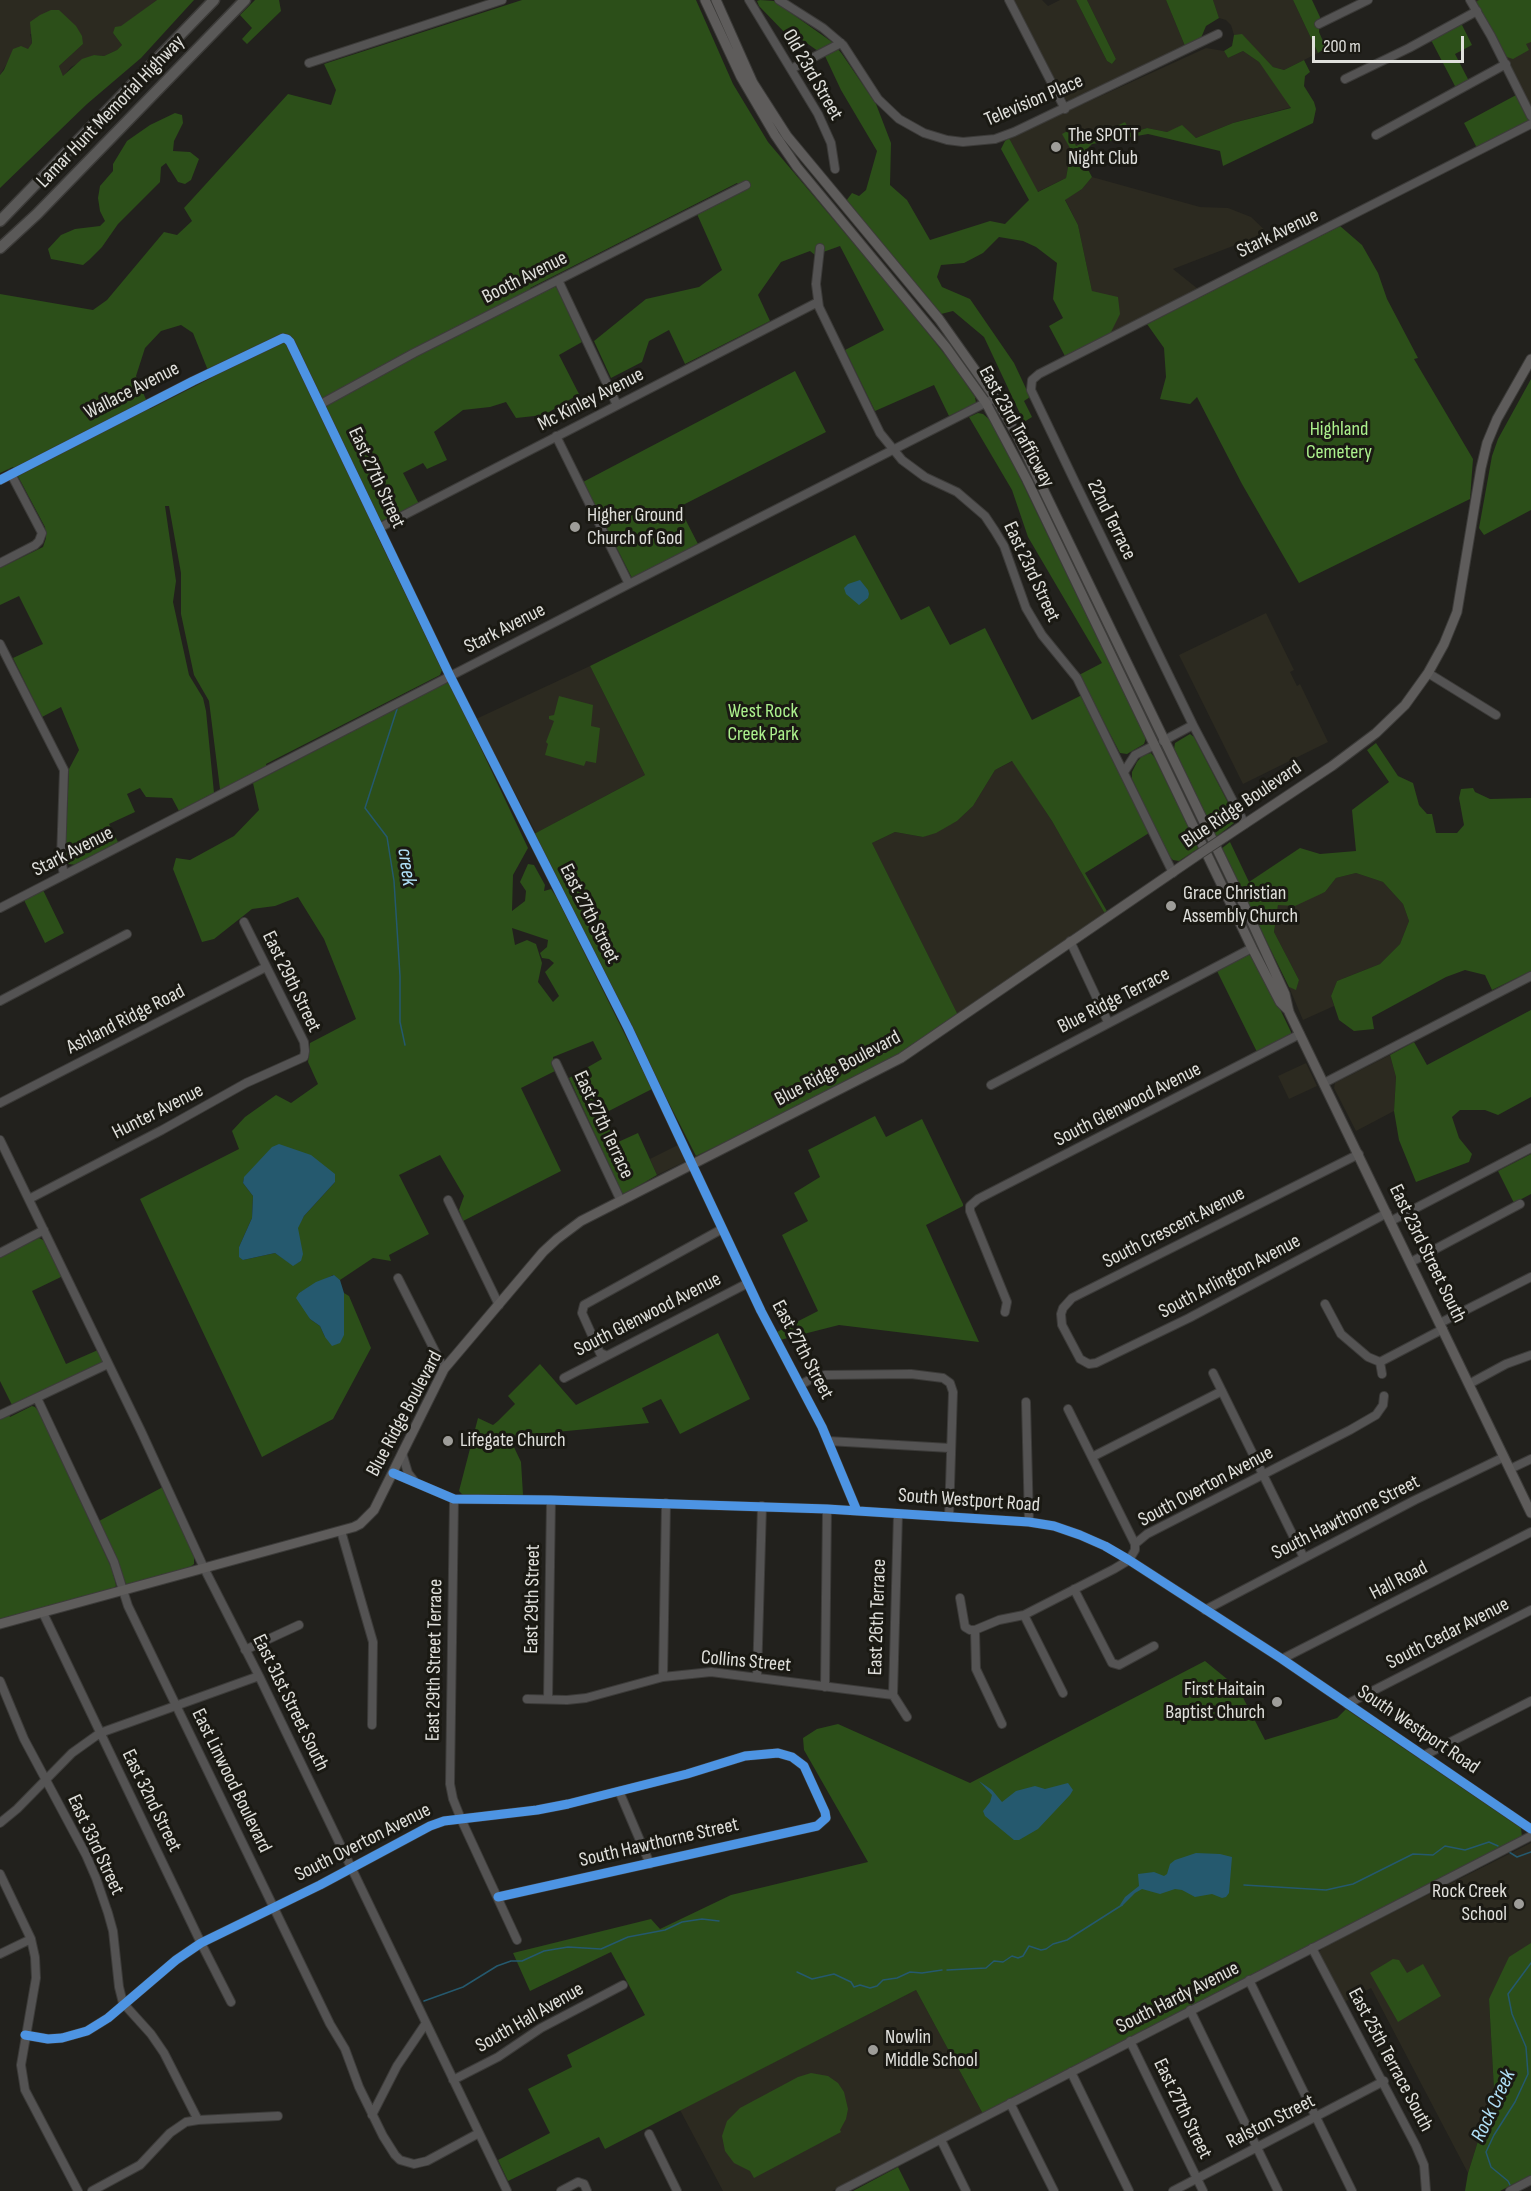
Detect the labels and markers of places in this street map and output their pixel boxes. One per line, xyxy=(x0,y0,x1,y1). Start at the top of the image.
place label: The SPOTT Night Club xyxy=(1068,124,1139,171)
marker: The SPOTT Night Club xyxy=(1049,140,1063,154)
place label: Higher Ground Church of God xyxy=(587,504,683,551)
marker: Higher Ground Church of God xyxy=(568,520,582,534)
place label: Grace Christian Assembly Church xyxy=(1183,882,1298,929)
marker: Grace Christian Assembly Church xyxy=(1164,899,1178,913)
place label: Lifegate Church xyxy=(460,1429,566,1453)
marker: Lifegate Church xyxy=(441,1434,455,1448)
place label: First Haitain Baptist Church xyxy=(1165,1678,1265,1725)
marker: First Haitain Baptist Church xyxy=(1270,1695,1284,1709)
place label: Rock Creek School xyxy=(1432,1880,1507,1927)
marker: Rock Creek School xyxy=(1512,1897,1526,1911)
place label: Nowlin Middle School xyxy=(885,2026,978,2073)
marker: Nowlin Middle School xyxy=(866,2043,880,2057)

